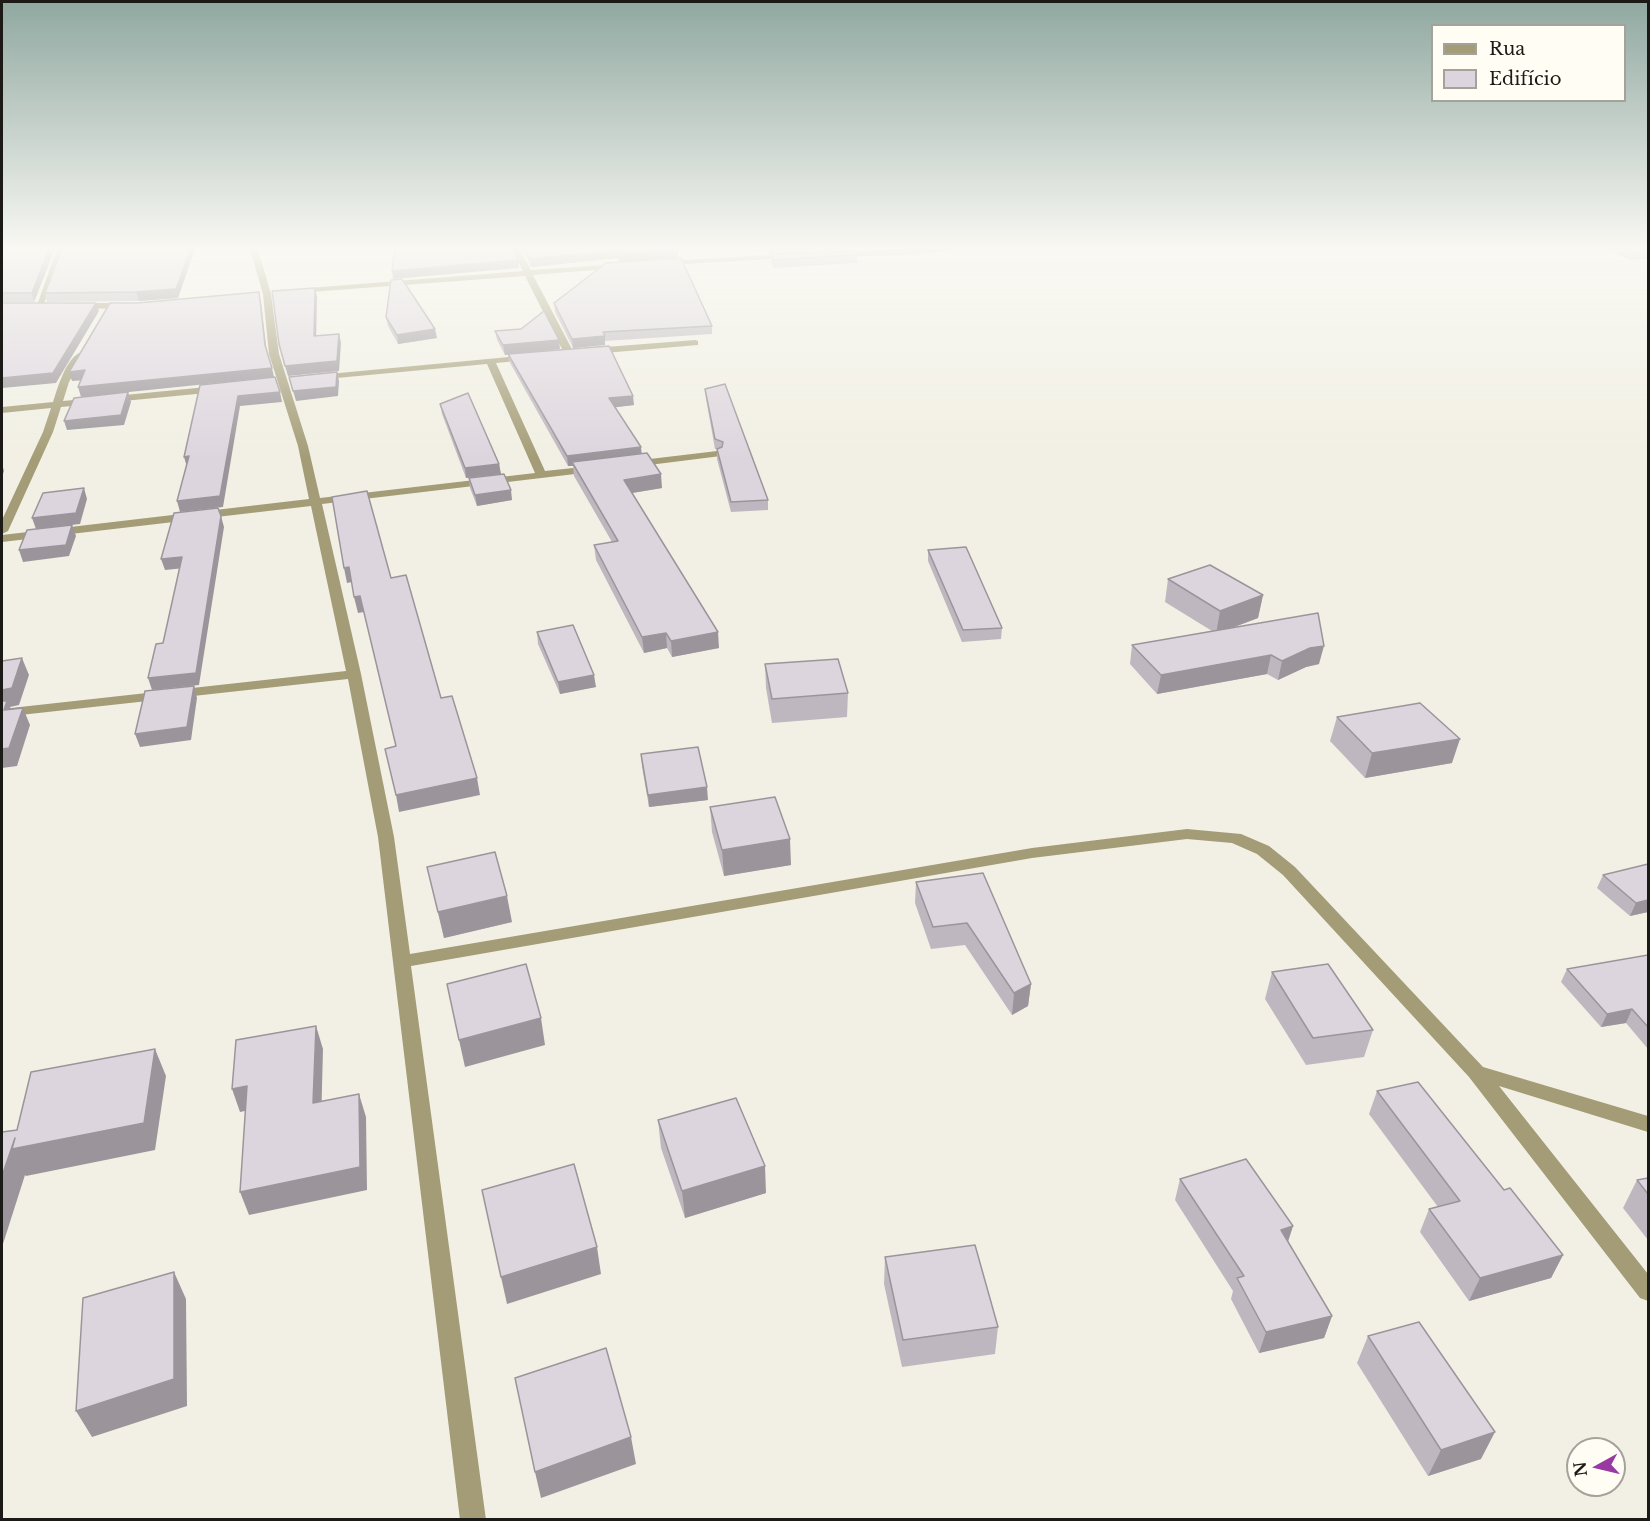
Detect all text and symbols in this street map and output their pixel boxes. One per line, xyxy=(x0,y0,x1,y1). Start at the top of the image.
legend xyxy=(1431,24,1626,102)
text: Rua xyxy=(1489,38,1525,60)
text: Edifício xyxy=(1489,68,1562,90)
north arrow xyxy=(1566,1437,1626,1497)
text: N xyxy=(1569,1460,1591,1478)

